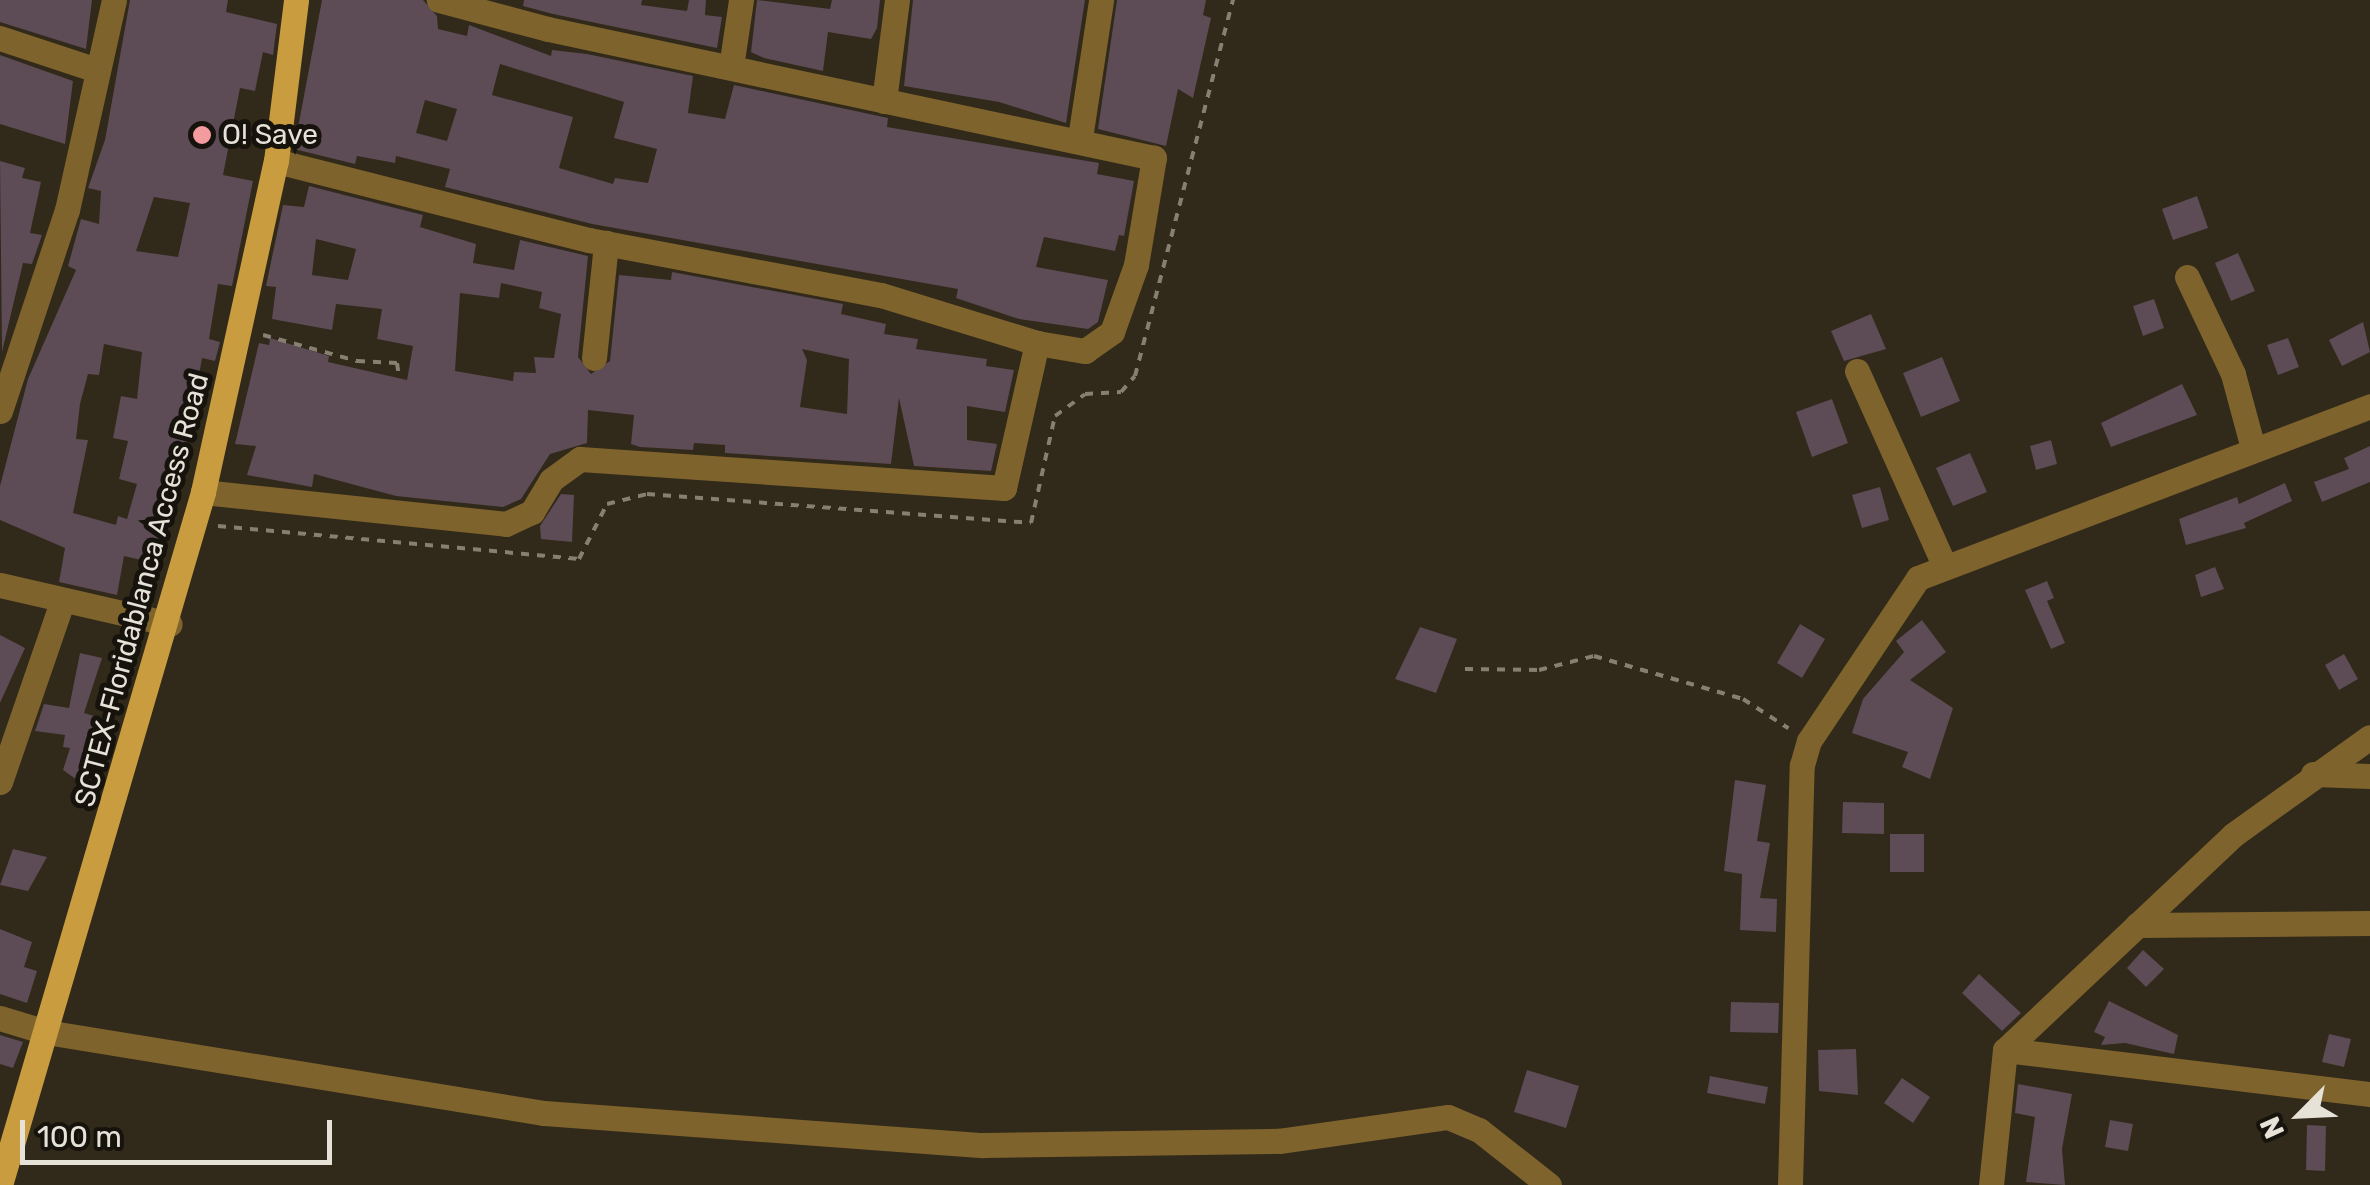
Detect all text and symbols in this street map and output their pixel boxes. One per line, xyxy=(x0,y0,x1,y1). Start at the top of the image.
place label: O! Save xyxy=(222,118,318,152)
marker: O! Save xyxy=(191,124,213,146)
street label: SCTEX-Floridablanca Access Road xyxy=(68,369,216,811)
north arrow xyxy=(2250,1065,2350,1165)
scale bar xyxy=(25,1100,338,1162)
text: N xyxy=(2253,1112,2291,1143)
text: 100 m xyxy=(37,1119,122,1155)

